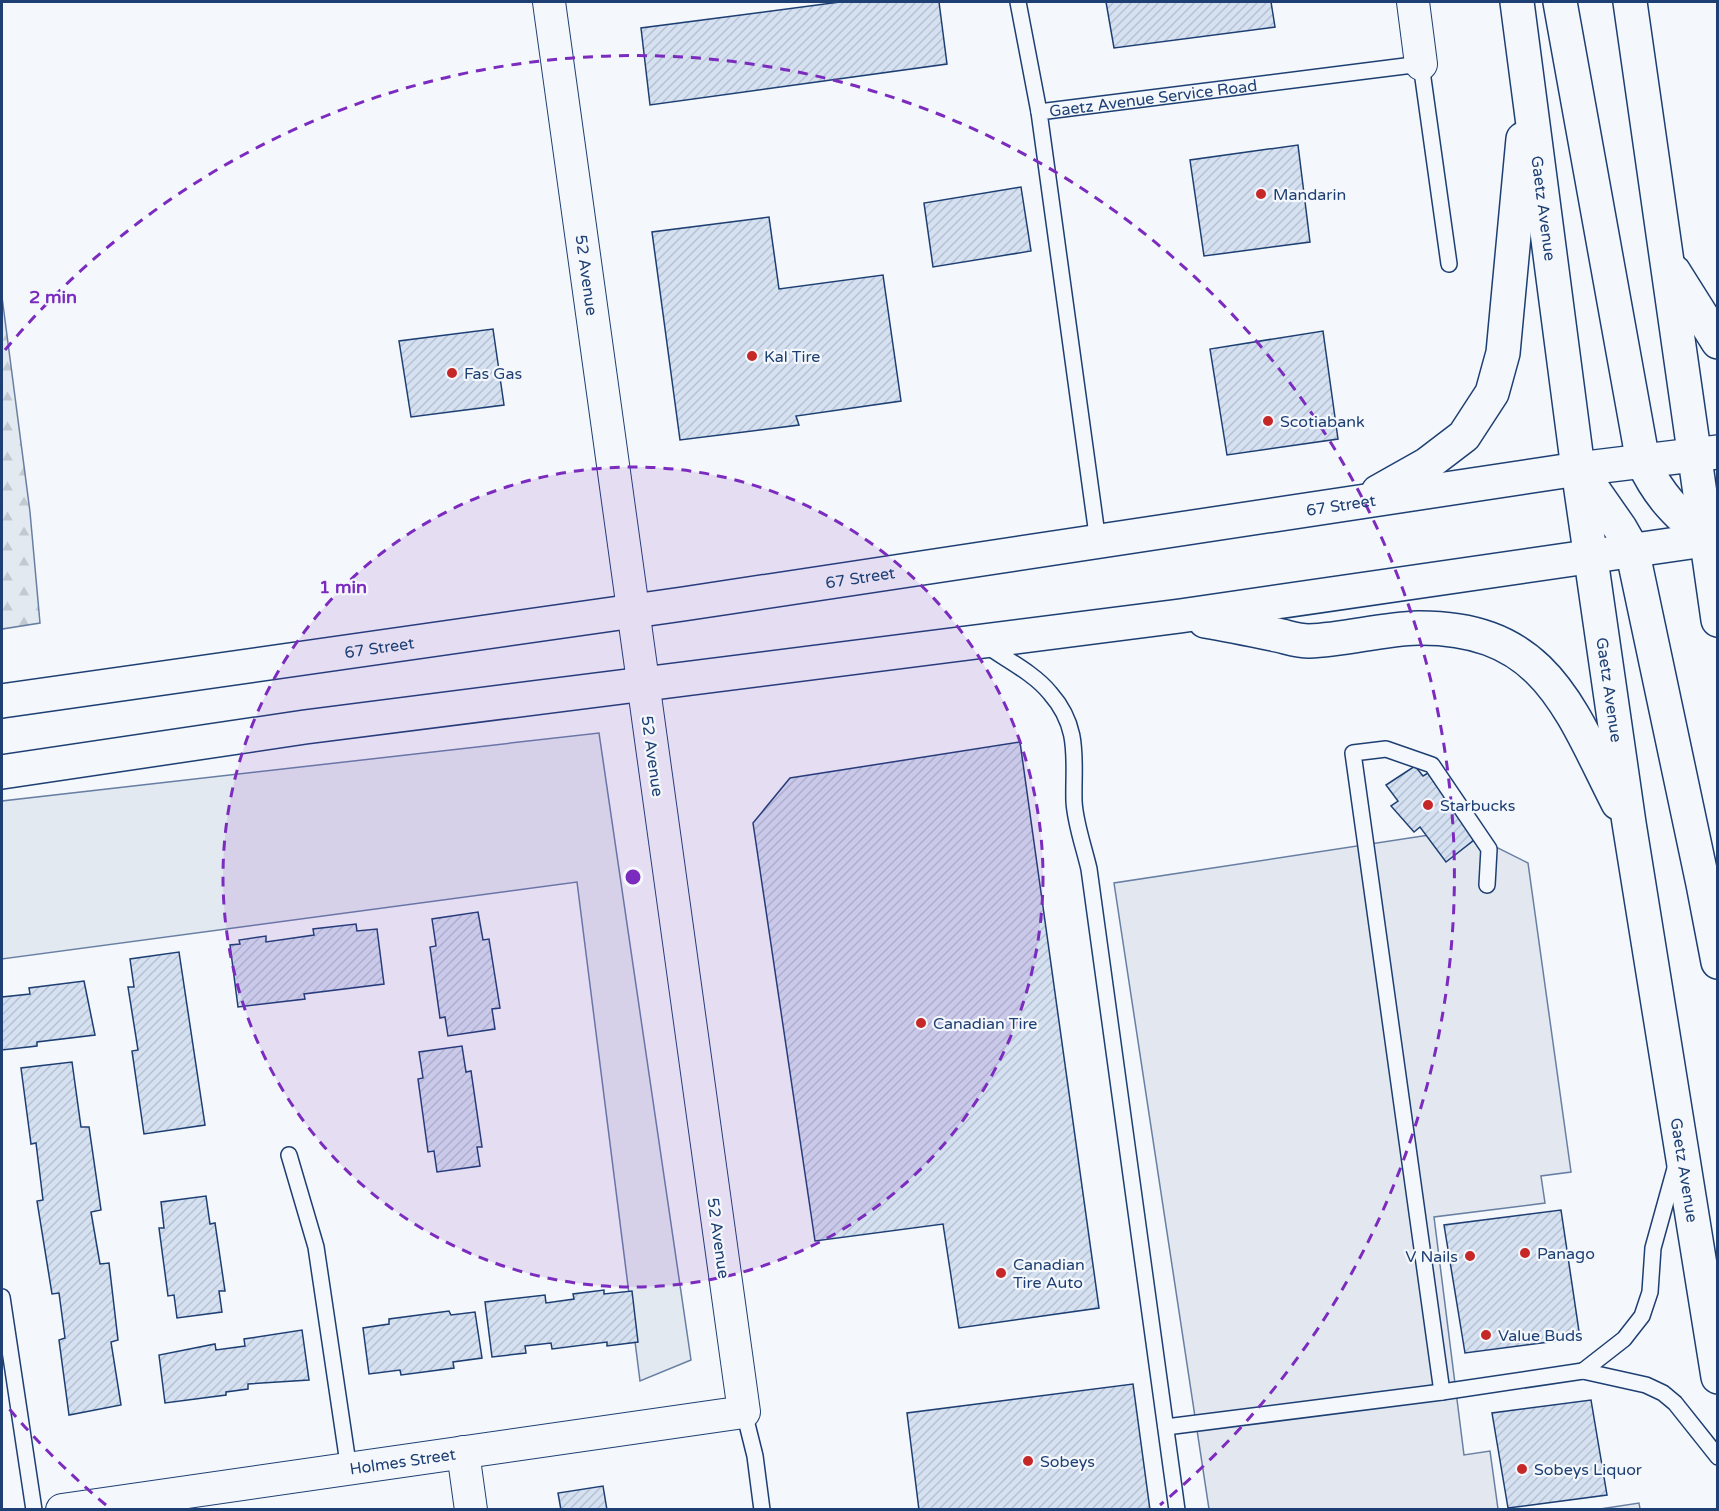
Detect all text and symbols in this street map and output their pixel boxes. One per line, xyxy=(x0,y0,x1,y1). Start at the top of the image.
street label: Gaetz Avenue Service Road xyxy=(1048,76,1258,122)
street label: Gaetz Avenue xyxy=(1526,155,1560,262)
place label: Mandarin xyxy=(1273,185,1346,205)
marker: Mandarin xyxy=(1254,187,1268,201)
street label: 52 Avenue xyxy=(570,233,602,317)
text: 2 min xyxy=(29,286,77,308)
place label: Kal Tire xyxy=(764,347,820,367)
marker: Kal Tire xyxy=(745,349,759,363)
place label: Fas Gas xyxy=(464,364,522,384)
marker: Fas Gas xyxy=(445,366,459,380)
place label: Scotiabank xyxy=(1280,412,1365,432)
marker: Scotiabank xyxy=(1261,414,1275,428)
street label: 67 Street xyxy=(1305,491,1377,521)
street label: 67 Street xyxy=(824,563,896,593)
text: 1 min xyxy=(319,576,367,598)
street label: 67 Street xyxy=(343,633,415,663)
street label: Gaetz Avenue xyxy=(1591,636,1626,744)
street label: 52 Avenue xyxy=(636,714,668,798)
place label: Starbucks xyxy=(1440,796,1515,816)
marker: Starbucks xyxy=(1421,798,1435,812)
centre of rings xyxy=(623,867,643,887)
place label: Canadian Tire xyxy=(933,1014,1037,1034)
marker: Canadian Tire xyxy=(914,1016,928,1030)
street label: Gaetz Avenue xyxy=(1665,1116,1702,1224)
street label: 52 Avenue xyxy=(702,1196,734,1280)
place label: Panago xyxy=(1537,1244,1595,1264)
marker: Panago xyxy=(1518,1246,1532,1260)
place label: V Nails xyxy=(1405,1247,1458,1267)
marker: V Nails xyxy=(1463,1249,1477,1263)
place label: Canadian Tire Auto xyxy=(1013,1255,1085,1293)
marker: Canadian Tire Auto xyxy=(994,1266,1008,1280)
place label: Value Buds xyxy=(1498,1326,1583,1346)
marker: Value Buds xyxy=(1479,1328,1493,1342)
street label: Holmes Street xyxy=(348,1445,457,1480)
place label: Sobeys xyxy=(1040,1452,1095,1472)
marker: Sobeys xyxy=(1021,1454,1035,1468)
place label: Sobeys Liquor xyxy=(1534,1460,1643,1480)
marker: Sobeys Liquor xyxy=(1515,1462,1529,1476)

